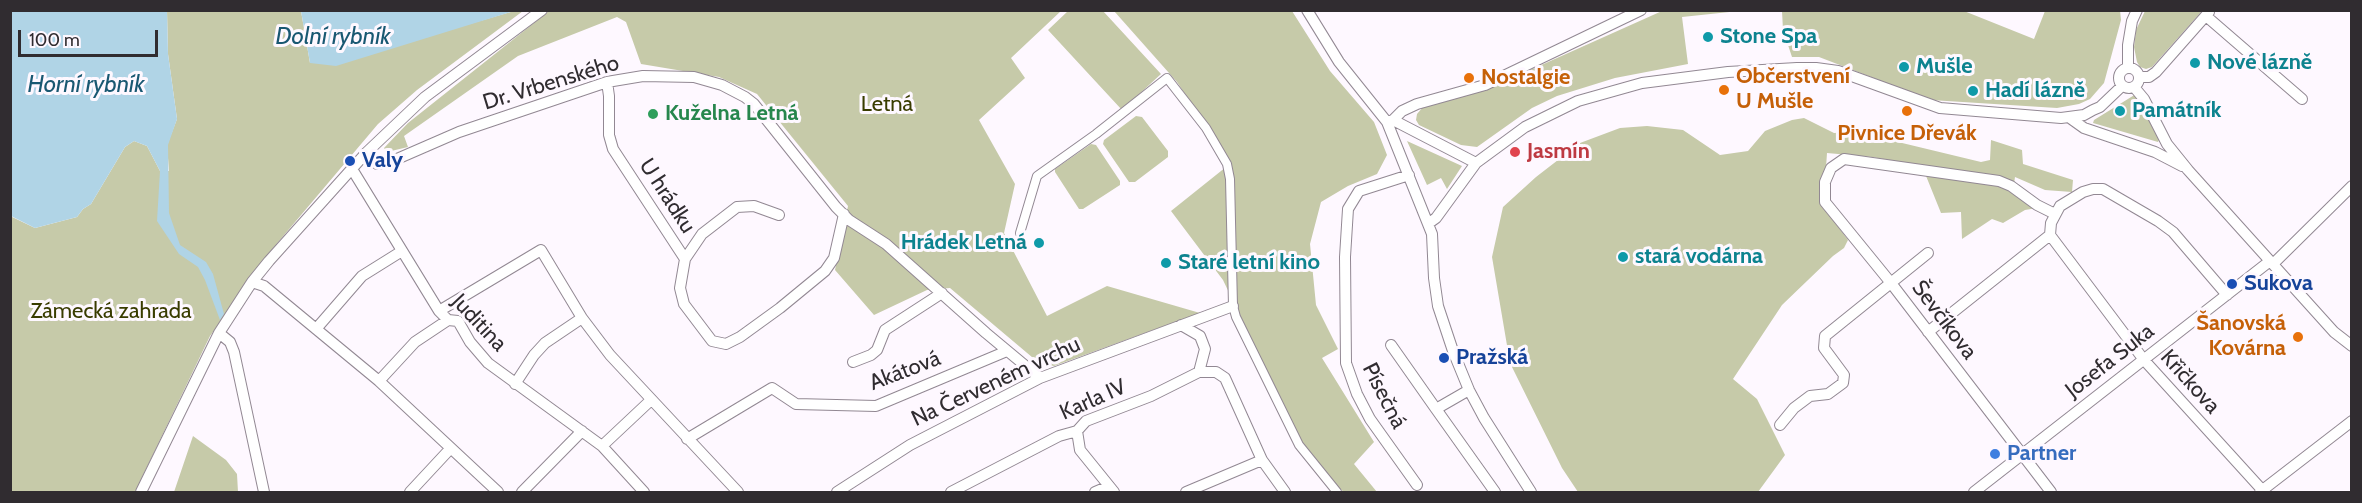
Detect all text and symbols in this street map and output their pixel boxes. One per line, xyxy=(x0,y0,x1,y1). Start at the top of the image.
scale bar xyxy=(21,18,160,56)
water label: Dolní rybník xyxy=(275,23,391,51)
place label: Stone Spa xyxy=(1720,24,1817,50)
text: 100 m xyxy=(29,29,80,51)
marker: Stone Spa xyxy=(1701,30,1715,44)
street label: Dr. Vrbenského xyxy=(480,50,622,116)
place label: Nové lázně xyxy=(2207,50,2312,76)
place label: Mušle xyxy=(1916,54,1973,80)
marker: Nové lázně xyxy=(2188,56,2202,70)
marker: Mušle xyxy=(1897,60,1911,74)
place label: Občerstvení U Mušle xyxy=(1736,64,1850,116)
place label: Nostalgie xyxy=(1481,65,1570,91)
water label: Horní rybník xyxy=(28,71,144,99)
marker: Nostalgie xyxy=(1462,71,1476,85)
place label: Hadí lázně xyxy=(1985,78,2085,104)
marker: Občerstvení U Mušle xyxy=(1717,83,1731,97)
marker: Hadí lázně xyxy=(1966,84,1980,98)
park label: Letná xyxy=(861,92,913,118)
place label: Památník xyxy=(2132,98,2221,124)
place label: Kuželna Letná xyxy=(665,101,799,127)
marker: Pivnice Dřevák xyxy=(1900,104,1914,118)
marker: Památník xyxy=(2113,104,2127,118)
marker: Kuželna Letná xyxy=(646,107,660,121)
place label: Pivnice Dřevák xyxy=(1837,121,1977,147)
place label: Jasmín xyxy=(1527,139,1590,165)
marker: Jasmín xyxy=(1508,145,1522,159)
place label: Valy xyxy=(362,148,403,174)
marker: Valy xyxy=(343,154,357,168)
street label: U hrádku xyxy=(633,154,701,238)
place label: Hrádek Letná xyxy=(901,230,1027,256)
marker: Hrádek Letná xyxy=(1032,236,1046,250)
place label: stará vodárna xyxy=(1635,244,1763,270)
place label: Staré letní kino xyxy=(1178,250,1320,276)
marker: stará vodárna xyxy=(1616,250,1630,264)
marker: Staré letní kino xyxy=(1159,256,1173,270)
place label: Sukova xyxy=(2244,271,2313,297)
street label: Ševčíkova xyxy=(1906,275,1982,365)
marker: Sukova xyxy=(2225,277,2239,291)
street label: Juditina xyxy=(446,289,512,357)
park label: Zámecká zahrada xyxy=(30,299,192,325)
place label: Šanovská Kovárna xyxy=(2196,311,2286,362)
street label: Josefa Suka xyxy=(2061,318,2159,404)
marker: Šanovská Kovárna xyxy=(2291,330,2305,344)
street label: Na Červeném vrchu xyxy=(907,331,1085,433)
street label: Akátová xyxy=(866,345,944,397)
place label: Pražská xyxy=(1456,345,1528,371)
street label: Křičkova xyxy=(2155,345,2225,419)
marker: Pražská xyxy=(1437,351,1451,365)
street label: Písečná xyxy=(1356,359,1412,433)
street label: Karla IV xyxy=(1056,374,1130,426)
place label: Partner xyxy=(2007,441,2076,467)
marker: Partner xyxy=(1988,447,2002,461)

